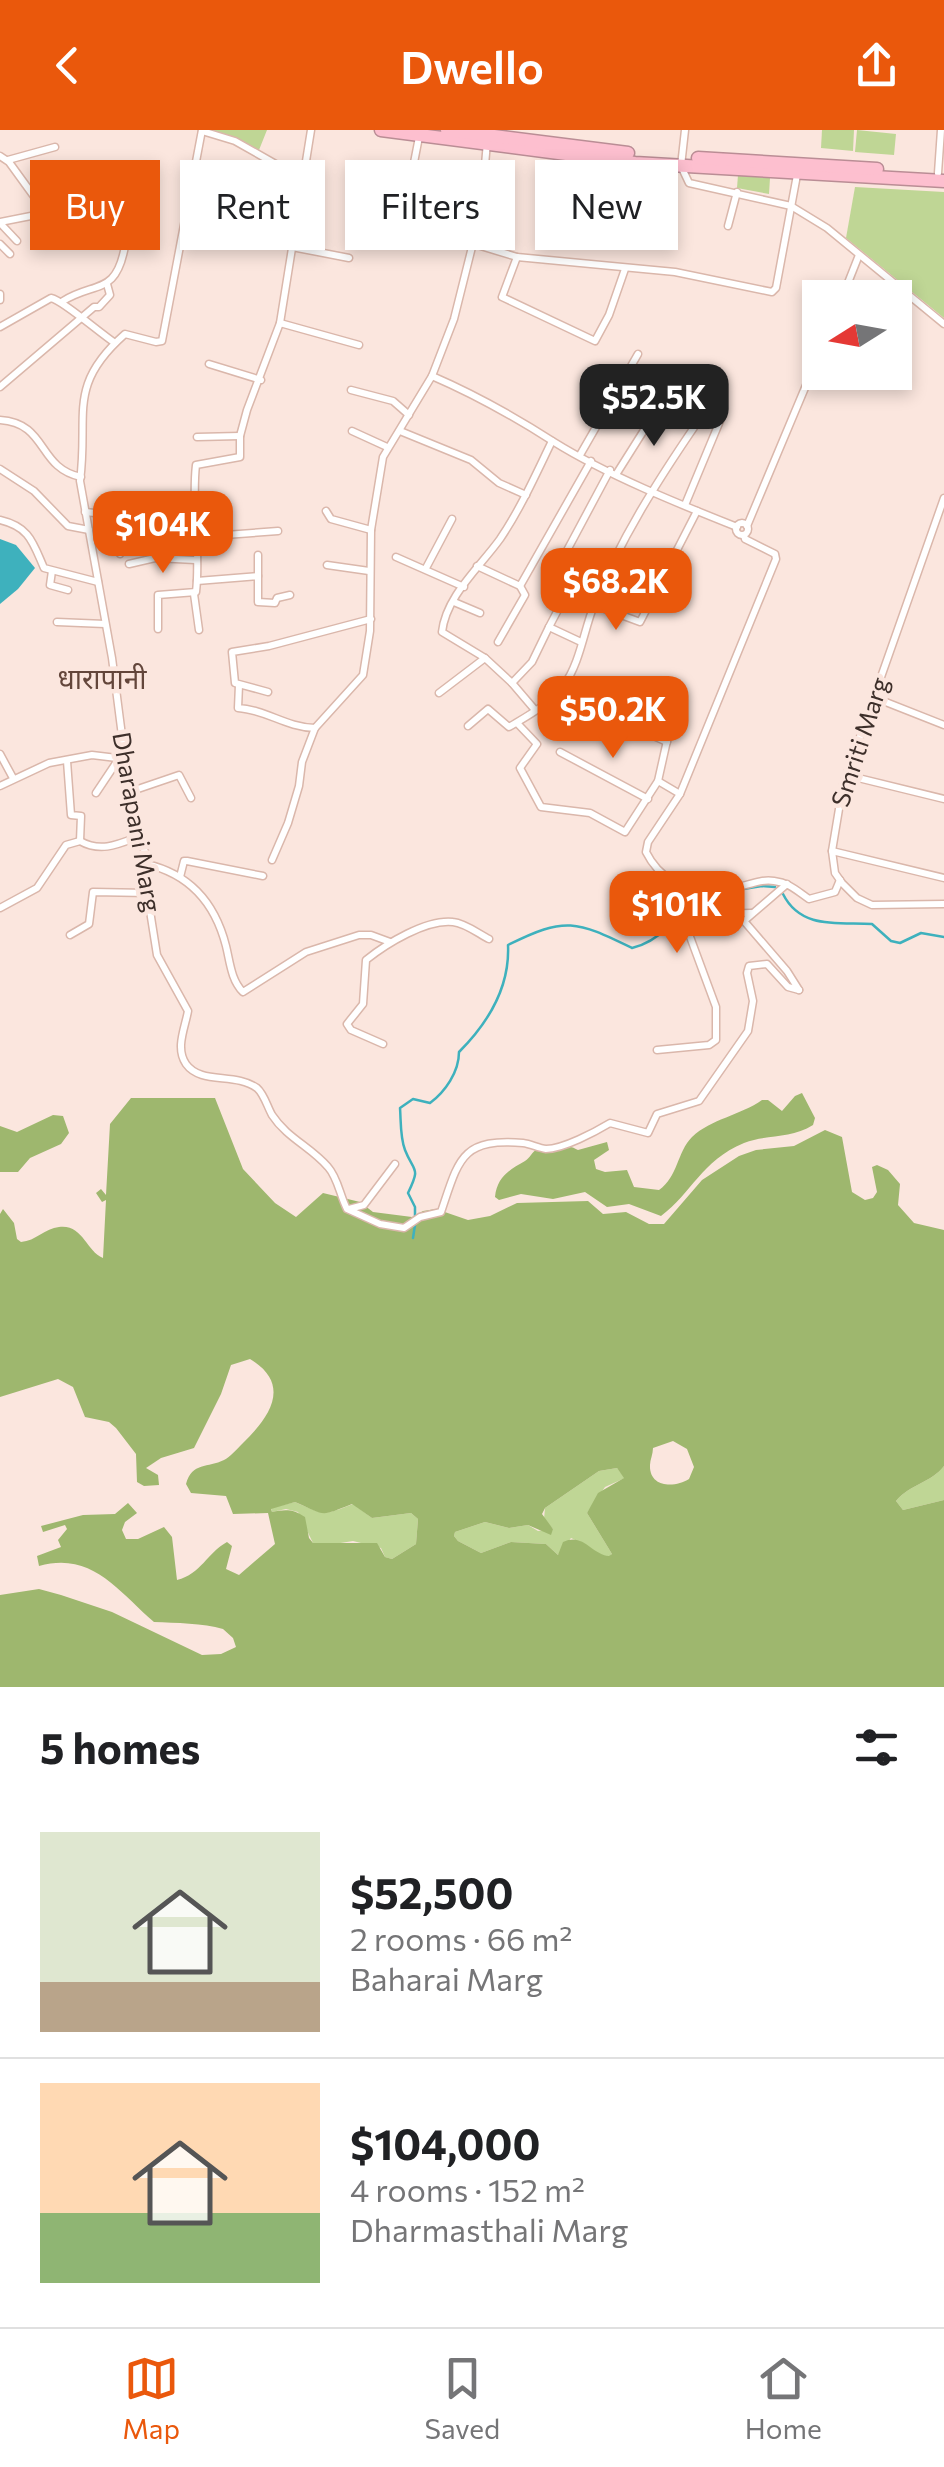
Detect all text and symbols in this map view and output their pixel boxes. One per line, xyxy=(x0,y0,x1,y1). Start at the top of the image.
icon: back xyxy=(40,38,95,93)
text: Dwello xyxy=(400,38,544,93)
icon: share xyxy=(849,38,904,93)
chip: Buy xyxy=(30,160,160,250)
chip: Rent xyxy=(180,160,325,250)
chip: Filters xyxy=(345,160,515,250)
chip: New xyxy=(535,160,678,250)
north arrow xyxy=(802,280,912,390)
map controls xyxy=(802,280,912,390)
pin: $52.5K xyxy=(573,364,735,449)
text: $52.5K xyxy=(602,376,706,416)
pin: $104K xyxy=(93,491,233,576)
text: $104K xyxy=(115,503,211,543)
pin: $68.2K xyxy=(535,548,697,633)
text: $68.2K xyxy=(563,560,669,600)
district label: धारापानी xyxy=(57,661,147,695)
street label: Smriti Marg xyxy=(824,673,894,810)
pin: $50.2K xyxy=(532,676,694,761)
text: $50.2K xyxy=(560,688,666,728)
street label: Dharapani Marg xyxy=(107,729,169,915)
pin: $101K xyxy=(607,871,747,956)
text: $101K xyxy=(632,883,722,923)
icon: filters xyxy=(849,1720,904,1775)
text: 5 homes xyxy=(40,1721,200,1773)
text: $52,500 xyxy=(350,1866,513,1918)
icon: home xyxy=(120,1872,240,1992)
text: 2 rooms · 66 m² xyxy=(350,1918,572,1958)
text: Baharai Marg xyxy=(350,1958,543,1998)
text: $104,000 xyxy=(350,2117,540,2169)
icon: home xyxy=(120,2123,240,2243)
text: 4 rooms · 152 m² xyxy=(350,2169,585,2209)
text: Dharmasthali Marg xyxy=(350,2209,628,2249)
tab: Map xyxy=(122,2351,180,2445)
tab: Saved xyxy=(425,2351,500,2445)
tab: Home xyxy=(745,2351,822,2445)

